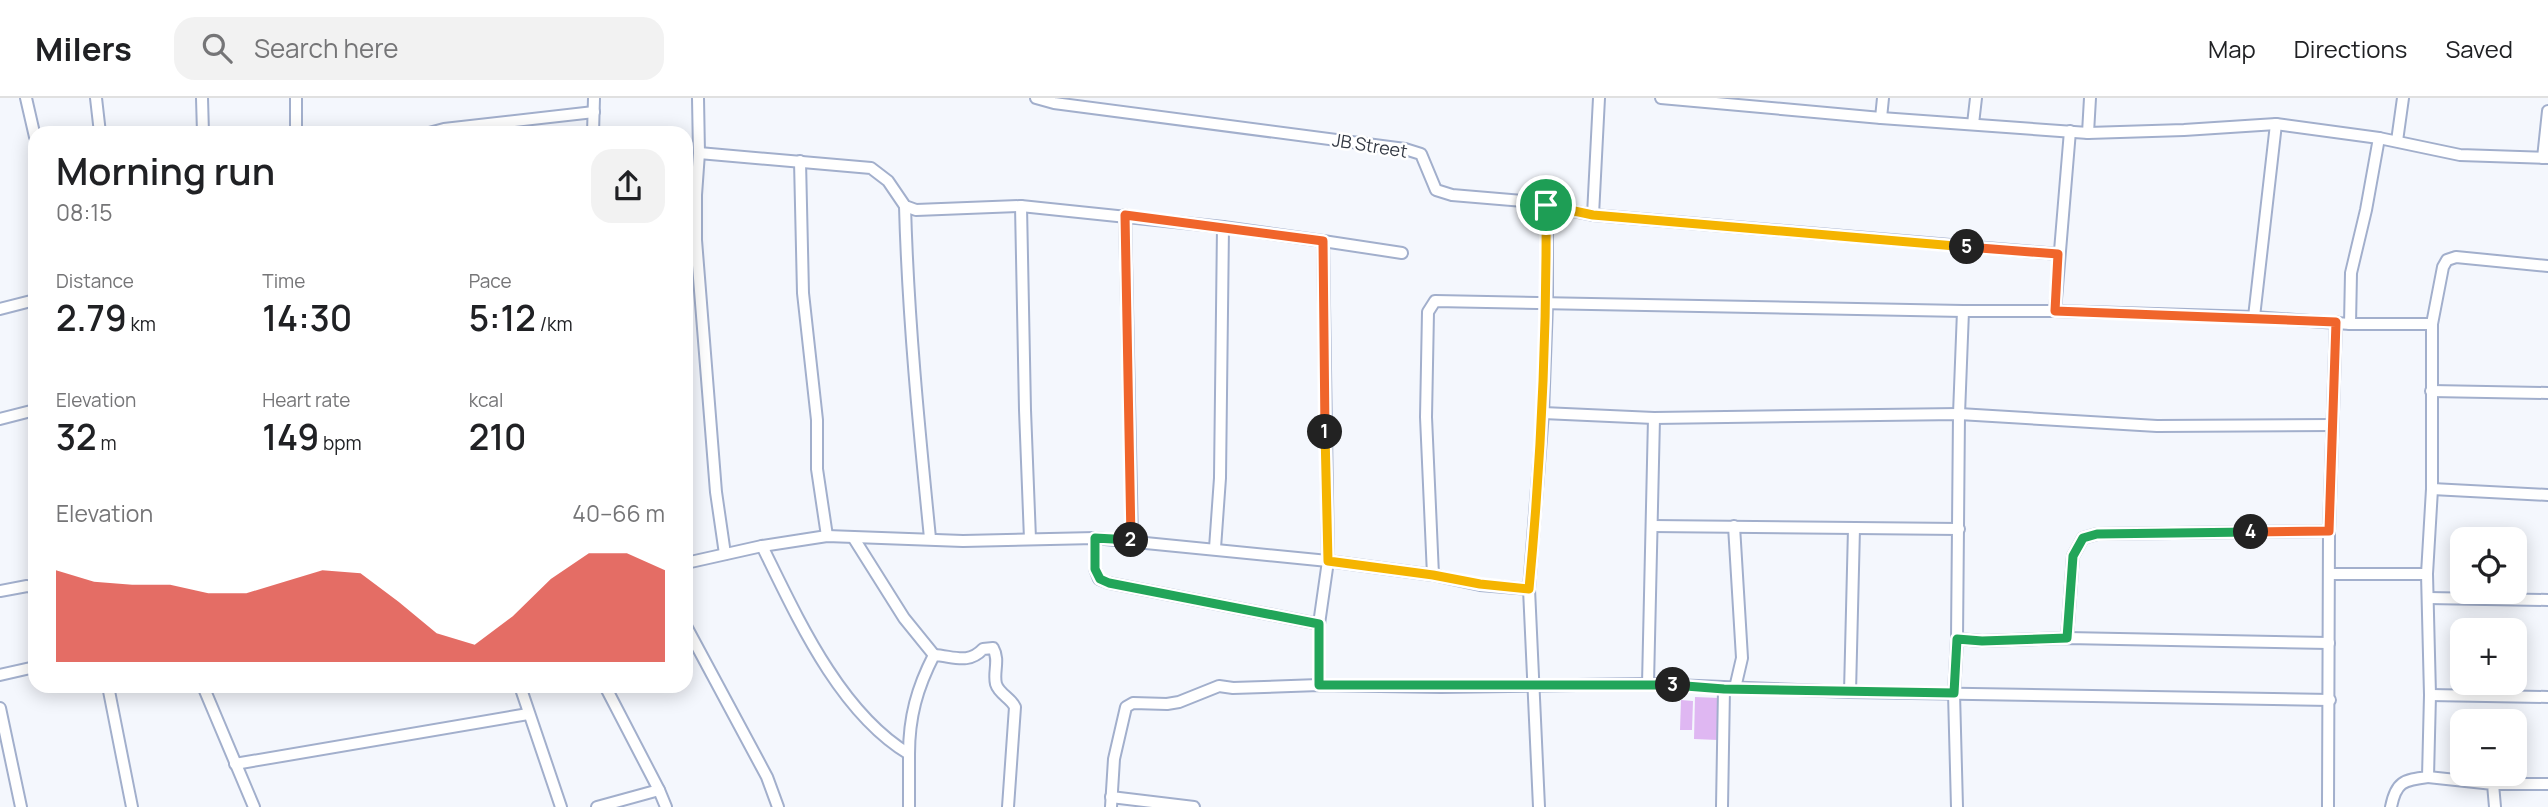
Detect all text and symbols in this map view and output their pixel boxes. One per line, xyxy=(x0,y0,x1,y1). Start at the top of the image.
search box xyxy=(174,17,664,80)
text: Milers xyxy=(35,26,132,71)
icon: search xyxy=(198,29,236,67)
text: Search here xyxy=(254,30,399,66)
text: Map xyxy=(2208,32,2256,65)
text: Directions xyxy=(2294,32,2407,65)
text: Saved xyxy=(2445,32,2513,65)
street label: JB Street xyxy=(1331,127,1409,163)
text: Morning run xyxy=(56,144,275,196)
button: share xyxy=(591,149,665,223)
pin xyxy=(1516,175,1576,235)
icon: arrive xyxy=(1527,186,1565,224)
text: 08:15 xyxy=(56,196,113,228)
pin: 5 xyxy=(1950,230,1984,264)
text: 5 xyxy=(1961,233,1972,259)
text: Distance xyxy=(56,268,134,294)
text: Time xyxy=(262,268,305,294)
text: Pace xyxy=(469,268,512,294)
text: 2.79 xyxy=(56,294,127,342)
text: 14:30 xyxy=(262,294,352,342)
text: 5:12 xyxy=(469,294,536,342)
text: km xyxy=(127,311,156,337)
text: /km xyxy=(536,311,573,337)
text: Elevation xyxy=(56,387,136,413)
text: Heart rate xyxy=(262,387,350,413)
text: kcal xyxy=(469,387,503,413)
text: 32 xyxy=(56,413,97,461)
text: 149 xyxy=(262,413,319,461)
text: 210 xyxy=(469,413,526,461)
pin: 1 xyxy=(1308,414,1342,450)
text: 1 xyxy=(1320,418,1329,444)
text: m xyxy=(97,430,117,456)
text: bpm xyxy=(319,430,362,456)
text: Elevation xyxy=(56,497,153,529)
text: 40–66 m xyxy=(572,497,665,529)
pin: 4 xyxy=(2234,514,2268,550)
text: 4 xyxy=(2245,518,2256,544)
pin: 2 xyxy=(1114,522,1148,558)
text: 2 xyxy=(1125,526,1136,552)
map controls xyxy=(2450,527,2527,786)
button: locate xyxy=(2450,527,2527,604)
button: + xyxy=(2450,618,2527,695)
pin: 3 xyxy=(1656,668,1690,702)
text: 3 xyxy=(1667,671,1678,697)
button: − xyxy=(2450,709,2527,786)

